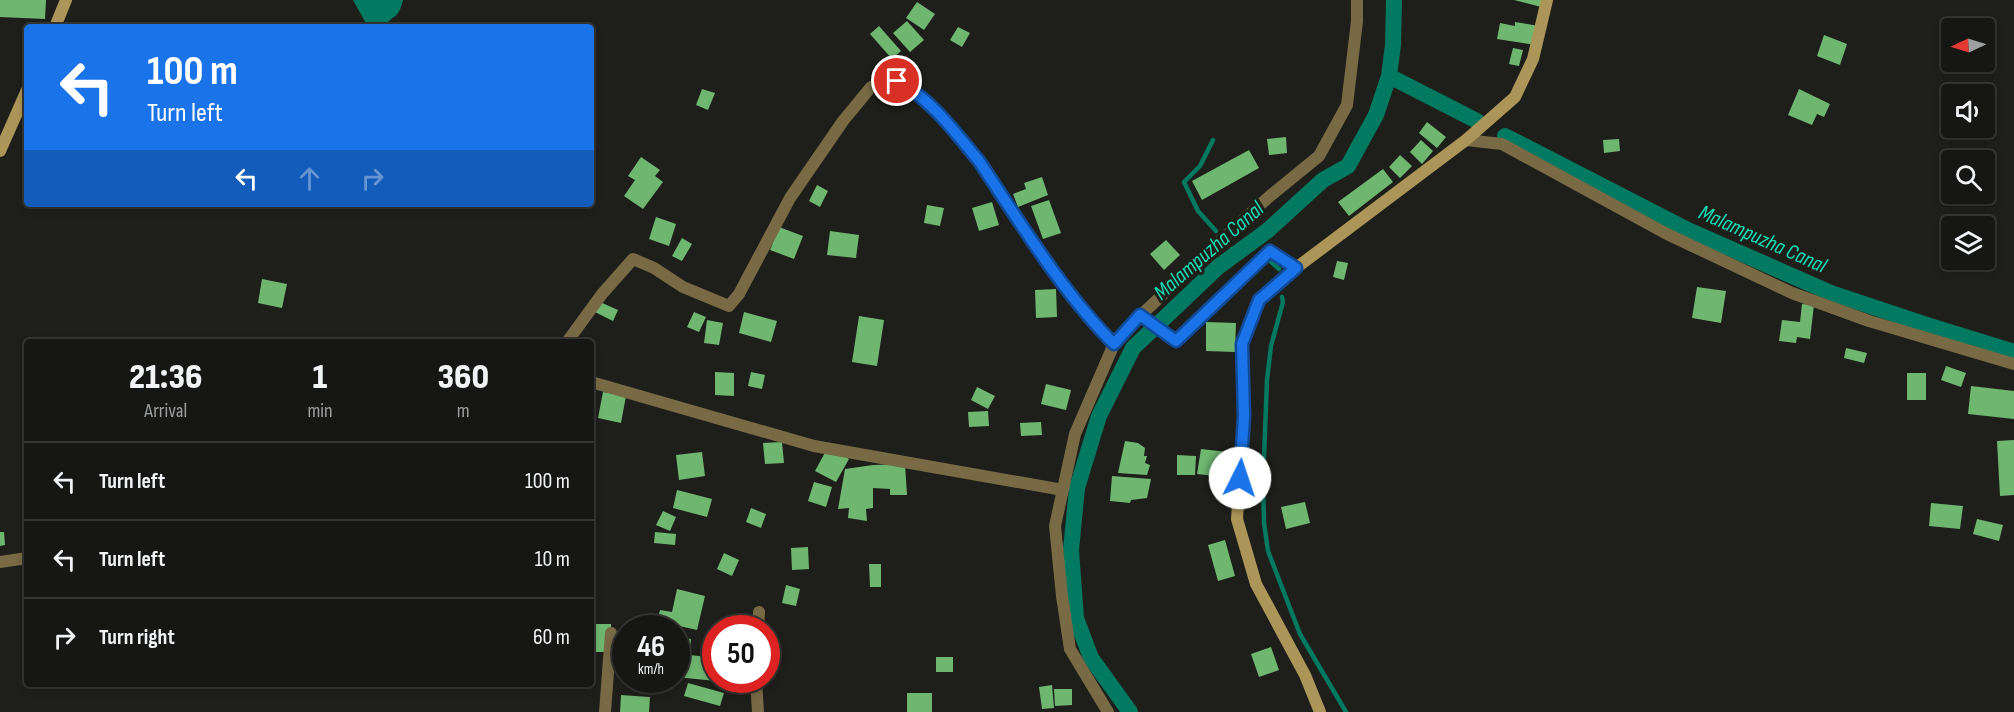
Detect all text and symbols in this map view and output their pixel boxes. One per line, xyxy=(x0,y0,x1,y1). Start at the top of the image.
north arrow xyxy=(1941,18,1995,72)
map controls xyxy=(1941,18,1995,270)
text: 100 m xyxy=(147,46,238,97)
icon: left xyxy=(48,48,126,126)
pin xyxy=(871,55,922,106)
icon: arrive xyxy=(880,64,913,97)
button: sound xyxy=(1941,84,1995,138)
text: Turn left xyxy=(147,97,223,129)
button: search xyxy=(1941,150,1995,204)
icon: left xyxy=(230,162,263,195)
icon: ahead xyxy=(293,162,326,195)
icon: right xyxy=(356,162,389,195)
water label: Malampuzha Canal xyxy=(1148,195,1270,306)
water label: Malampuzha Canal xyxy=(1694,199,1831,280)
button: layers xyxy=(1941,216,1995,270)
text: 21:36 xyxy=(129,356,203,399)
text: 1 xyxy=(313,356,327,399)
text: 360 xyxy=(437,356,489,399)
text: Arrival xyxy=(144,399,187,423)
text: min xyxy=(307,399,333,423)
text: m xyxy=(457,399,470,423)
position arrow xyxy=(1208,446,1272,510)
icon: left xyxy=(48,465,81,498)
text: Turn left xyxy=(99,468,165,495)
text: 100 m xyxy=(525,468,570,495)
icon: left xyxy=(48,543,81,576)
text: Turn left xyxy=(99,546,165,573)
text: 10 m xyxy=(535,546,570,573)
speed limit sign: 50 xyxy=(702,615,780,693)
icon: right xyxy=(48,621,81,654)
text: Turn right xyxy=(99,624,175,651)
text: 60 m xyxy=(533,624,570,651)
text: 46 xyxy=(637,629,665,665)
text: km/h xyxy=(638,660,664,679)

